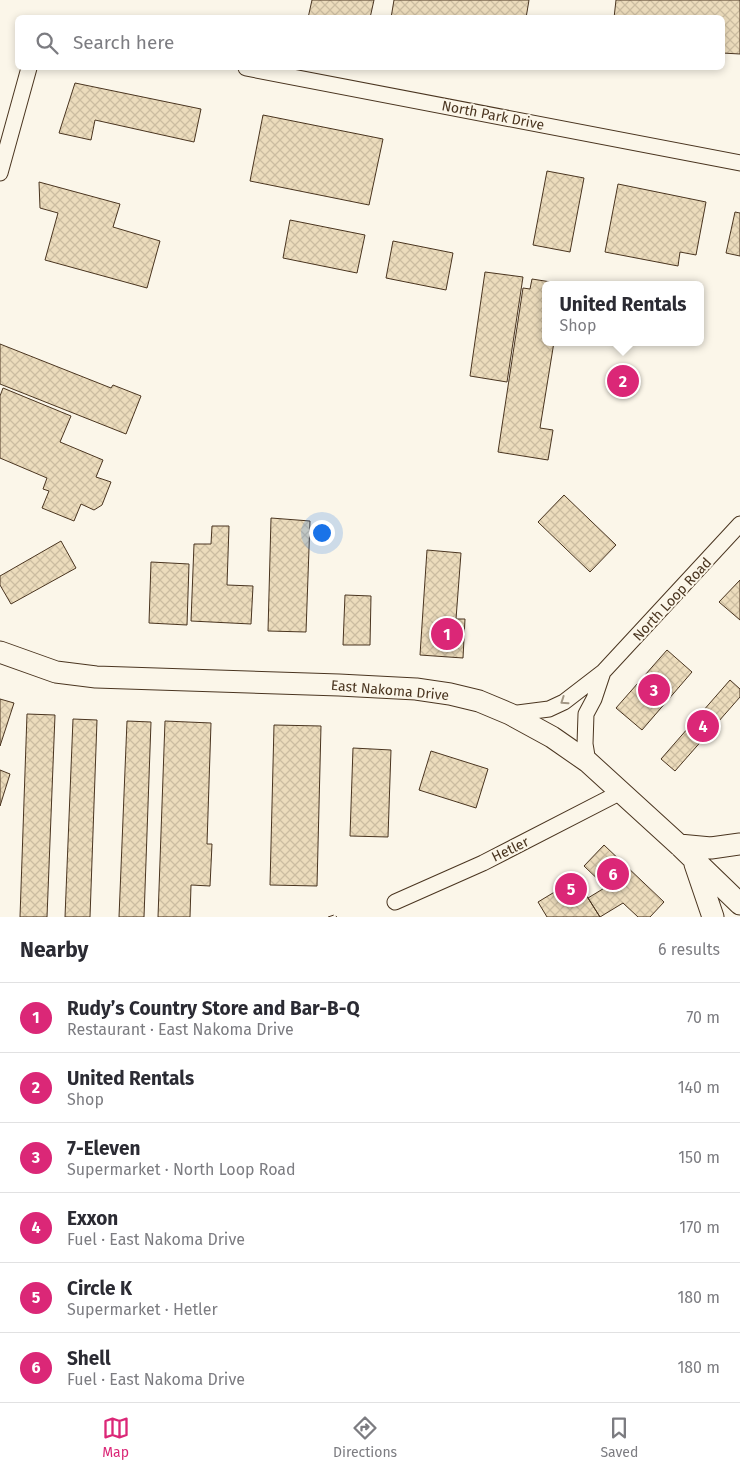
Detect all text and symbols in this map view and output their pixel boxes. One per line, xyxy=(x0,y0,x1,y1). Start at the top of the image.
search box xyxy=(15,15,725,70)
icon: search xyxy=(33,29,61,57)
text: Search here xyxy=(73,31,174,54)
street label: North Park Drive xyxy=(440,97,546,134)
popup xyxy=(542,281,704,346)
text: United Rentals xyxy=(559,293,687,316)
text: Shop xyxy=(559,316,596,335)
pin: 2 xyxy=(607,362,639,400)
your location xyxy=(309,520,335,546)
street label: North Loop Road xyxy=(630,554,715,644)
pin: 1 xyxy=(431,615,463,653)
pin: 3 xyxy=(638,671,670,709)
street label: East Nakoma Drive xyxy=(330,677,450,704)
one-way arrow xyxy=(560,695,570,704)
pin: 4 xyxy=(687,707,719,745)
street label: Hetler xyxy=(489,833,532,866)
pin: 6 xyxy=(597,855,629,893)
pin: 5 xyxy=(555,870,587,908)
text: Nearby xyxy=(20,937,88,963)
text: 6 results xyxy=(658,940,720,959)
text: Rudy’s Country Store and Bar-B-Q xyxy=(67,997,360,1020)
text: 1 xyxy=(32,1008,40,1027)
text: 70 m xyxy=(686,1008,720,1027)
text: Restaurant · East Nakoma Drive xyxy=(67,1020,294,1039)
text: United Rentals xyxy=(67,1067,194,1090)
text: 2 xyxy=(32,1078,40,1097)
text: 140 m xyxy=(678,1078,720,1097)
text: Shop xyxy=(67,1090,104,1109)
text: 7-Eleven xyxy=(67,1137,140,1160)
text: 3 xyxy=(32,1148,40,1167)
text: 150 m xyxy=(678,1148,720,1167)
text: Supermarket · North Loop Road xyxy=(67,1160,296,1179)
text: Exxon xyxy=(67,1207,118,1230)
text: 4 xyxy=(31,1218,41,1237)
text: 170 m xyxy=(679,1218,720,1237)
text: Fuel · East Nakoma Drive xyxy=(67,1230,245,1249)
text: Circle K xyxy=(67,1277,132,1300)
text: 5 xyxy=(32,1288,40,1307)
text: 180 m xyxy=(677,1288,720,1307)
text: Supermarket · Hetler xyxy=(67,1300,218,1319)
text: Shell xyxy=(67,1347,111,1370)
text: 6 xyxy=(31,1358,41,1377)
text: 180 m xyxy=(677,1358,720,1377)
text: Fuel · East Nakoma Drive xyxy=(67,1370,245,1389)
tab: Map xyxy=(102,1414,130,1461)
tab: Directions xyxy=(333,1414,397,1461)
tab: Saved xyxy=(600,1414,638,1461)

